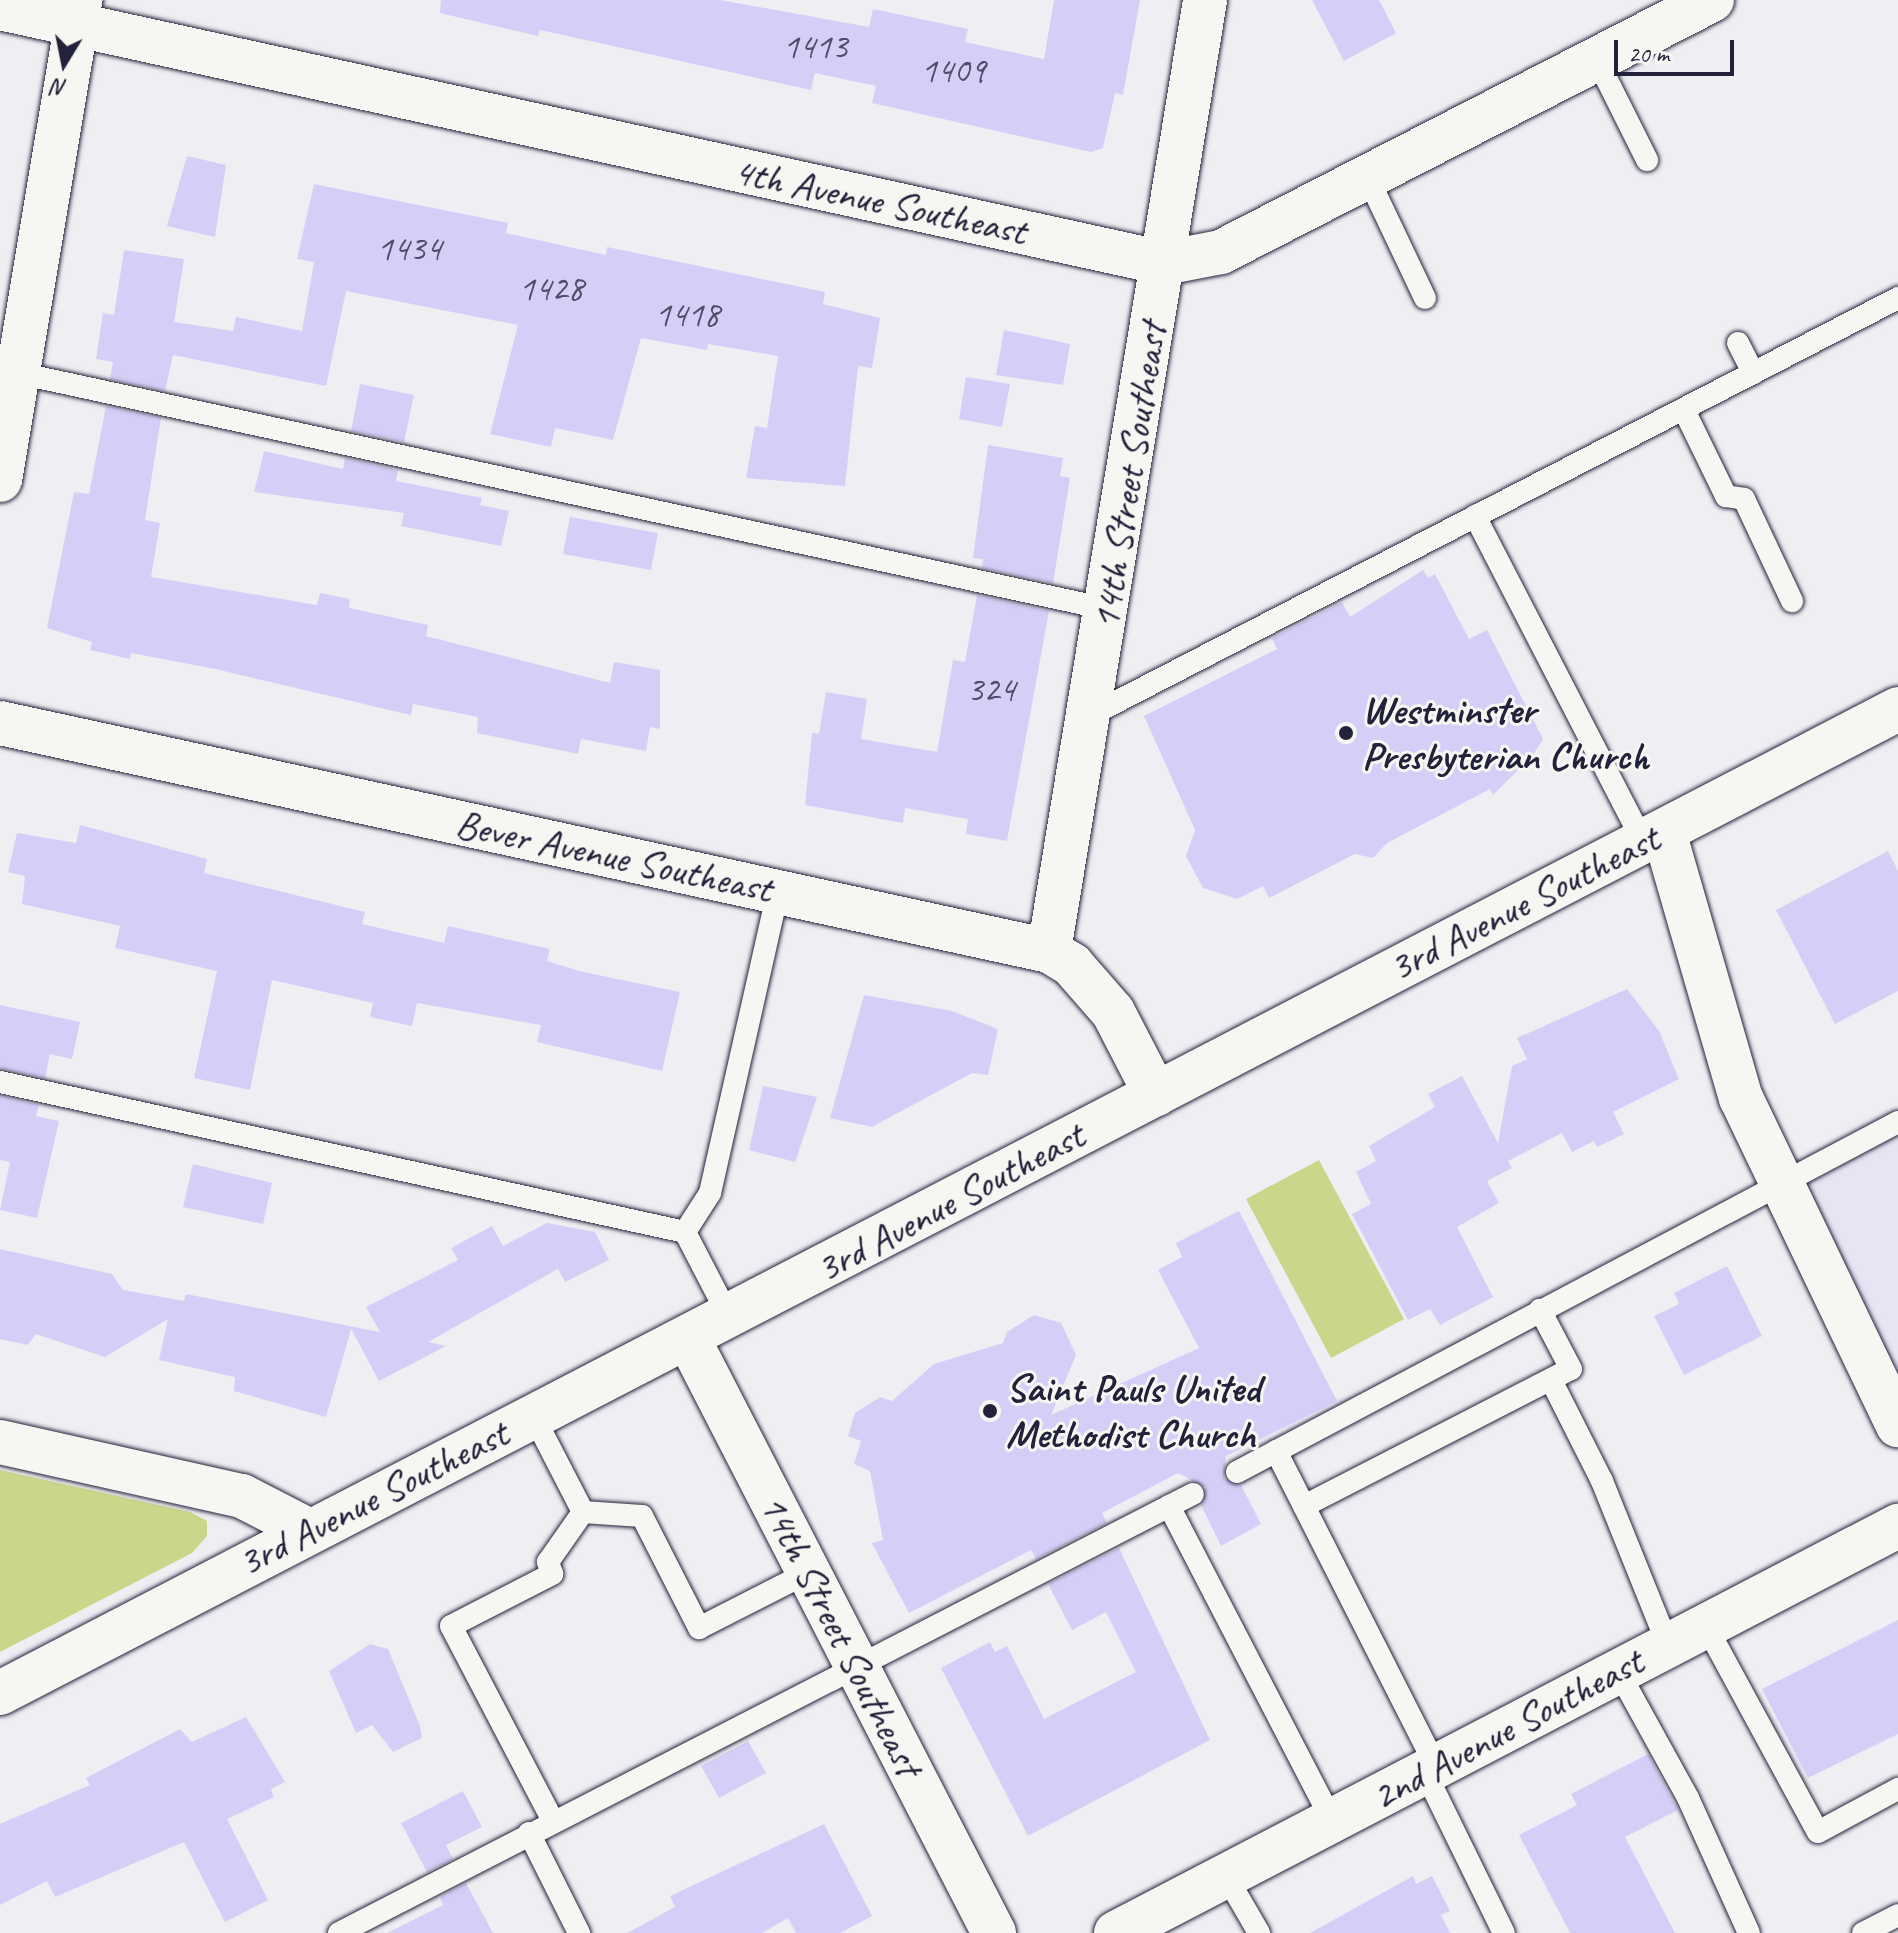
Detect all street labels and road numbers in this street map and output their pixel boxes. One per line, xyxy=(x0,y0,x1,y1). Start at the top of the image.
street label: 4th Avenue Southeast xyxy=(730,147,1030,255)
street label: 14th Street Southeast xyxy=(1081,319,1177,633)
street label: Bever Avenue Southeast xyxy=(451,799,777,913)
street label: 3rd Avenue Southeast xyxy=(1381,814,1667,992)
street label: 3rd Avenue Southeast xyxy=(808,1111,1092,1293)
street label: 3rd Avenue Southeast xyxy=(230,1409,516,1587)
street label: 14th Street Southeast xyxy=(749,1486,933,1784)
street label: 2nd Avenue Southeast xyxy=(1363,1637,1651,1821)

